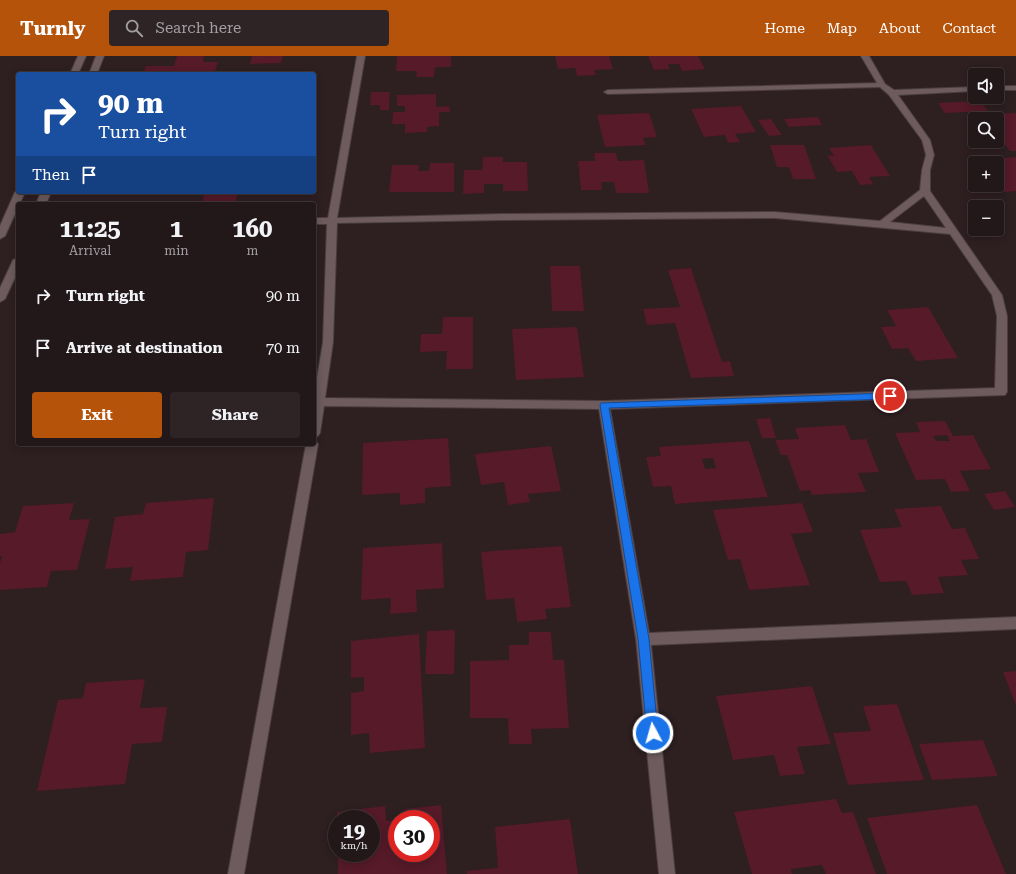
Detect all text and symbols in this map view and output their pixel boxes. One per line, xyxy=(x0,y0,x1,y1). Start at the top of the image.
search box xyxy=(109,10,389,46)
text: Turnly xyxy=(20,17,85,40)
icon: search xyxy=(123,17,145,39)
text: Search here xyxy=(155,19,241,37)
text: Home xyxy=(764,20,805,36)
text: Map xyxy=(827,20,857,36)
text: About xyxy=(879,20,921,36)
text: Contact xyxy=(943,20,996,36)
map controls xyxy=(968,68,1004,236)
button: sound xyxy=(968,68,1004,104)
text: 90 m xyxy=(98,87,163,120)
icon: right xyxy=(32,88,84,140)
button: search xyxy=(968,112,1004,148)
text: Turn right xyxy=(98,121,186,142)
button: + xyxy=(968,156,1004,192)
icon: arrive xyxy=(78,164,100,186)
text: Then xyxy=(32,166,70,184)
button: − xyxy=(968,200,1004,236)
text: 11:25 xyxy=(60,215,121,243)
text: 1 xyxy=(170,215,183,243)
text: 160 xyxy=(232,215,273,243)
text: Arrival xyxy=(69,243,111,258)
text: min xyxy=(164,243,189,258)
text: m xyxy=(246,243,258,258)
icon: right xyxy=(32,285,54,307)
text: Turn right xyxy=(66,287,145,305)
text: 90 m xyxy=(266,287,300,305)
icon: arrive xyxy=(32,337,54,359)
text: Arrive at destination xyxy=(66,339,222,357)
text: 70 m xyxy=(266,339,300,357)
pin xyxy=(873,379,907,413)
icon: arrive xyxy=(879,385,901,407)
button: Exit xyxy=(32,392,162,438)
button: Share xyxy=(170,392,300,438)
position arrow xyxy=(632,712,674,754)
speed limit sign: 30 xyxy=(388,810,440,862)
text: 19 xyxy=(343,819,365,843)
text: km/h xyxy=(341,840,367,851)

